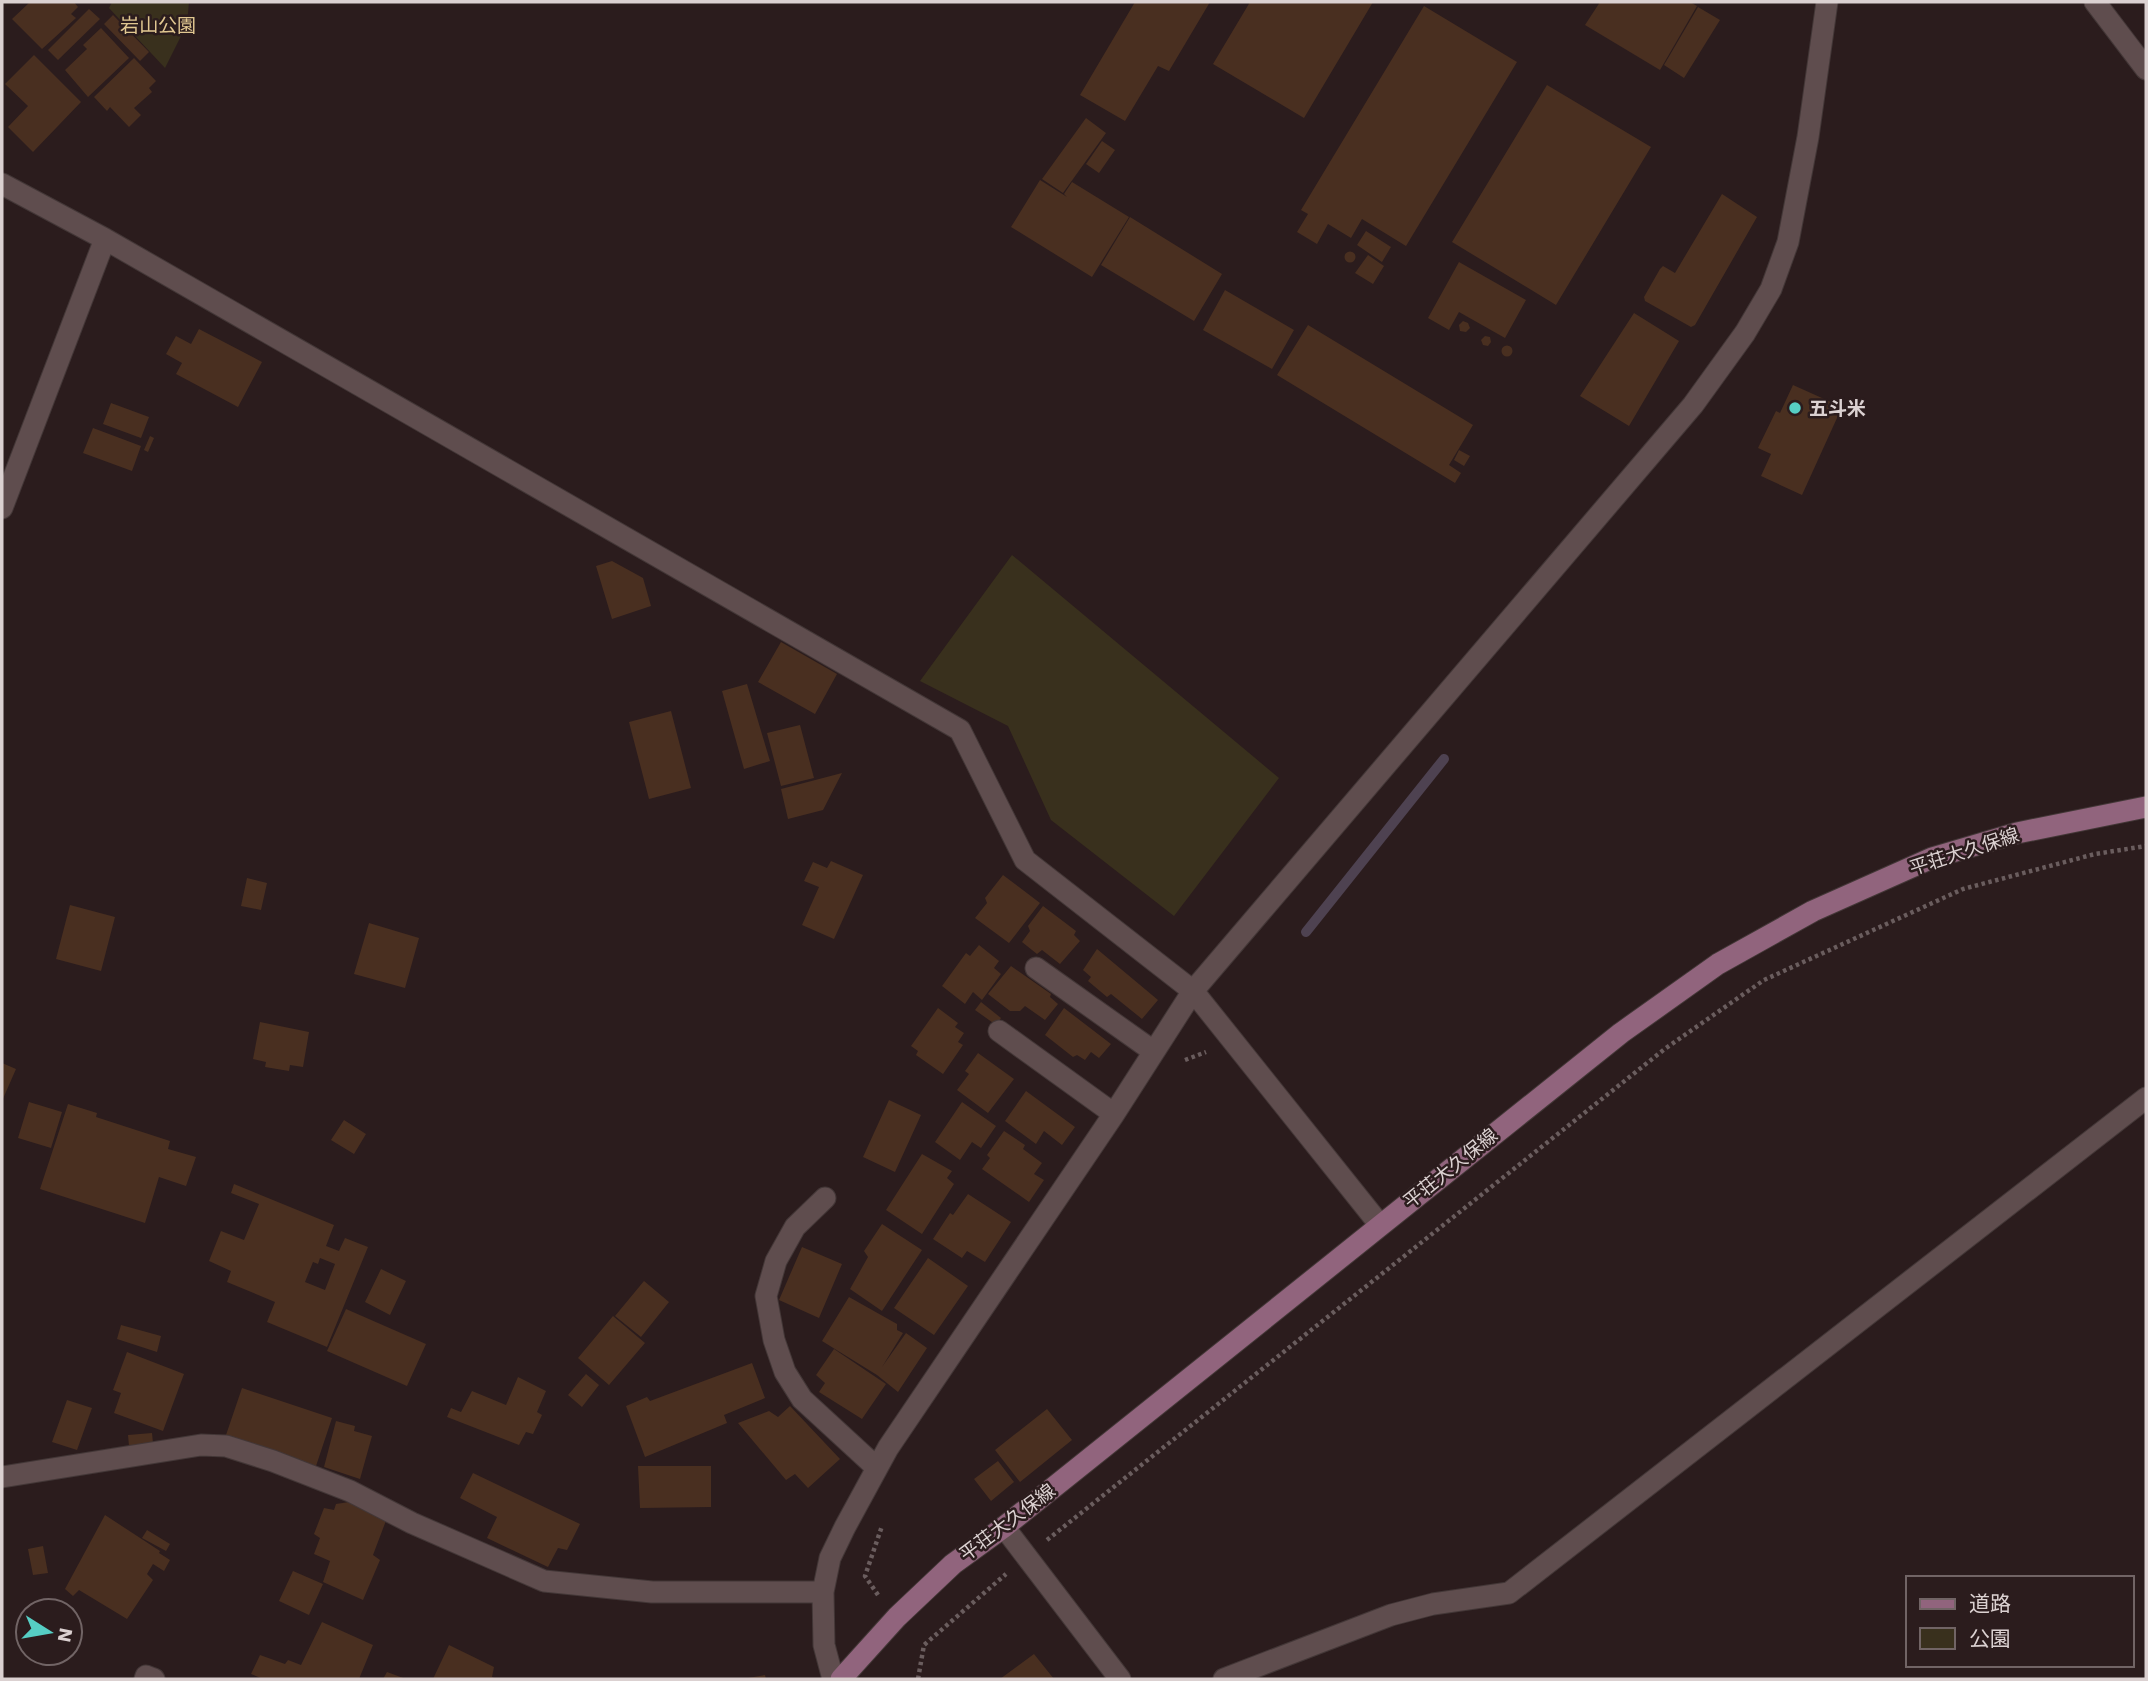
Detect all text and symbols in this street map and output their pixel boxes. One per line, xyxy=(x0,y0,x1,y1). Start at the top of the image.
park label: 岩山公園 xyxy=(120,14,196,37)
place label: 五斗米 xyxy=(1809,397,1866,420)
marker: 五斗米 xyxy=(1787,400,1803,416)
street label: 平荘大久保線 xyxy=(1906,823,2022,880)
street label: 平荘大久保線 xyxy=(1399,1124,1502,1213)
street label: 平荘大久保線 xyxy=(955,1479,1060,1566)
legend xyxy=(1906,1576,2134,1667)
text: 道路 xyxy=(1969,1591,2011,1616)
north arrow xyxy=(14,1597,84,1667)
text: N xyxy=(53,1626,78,1644)
text: 公園 xyxy=(1969,1626,2011,1651)

